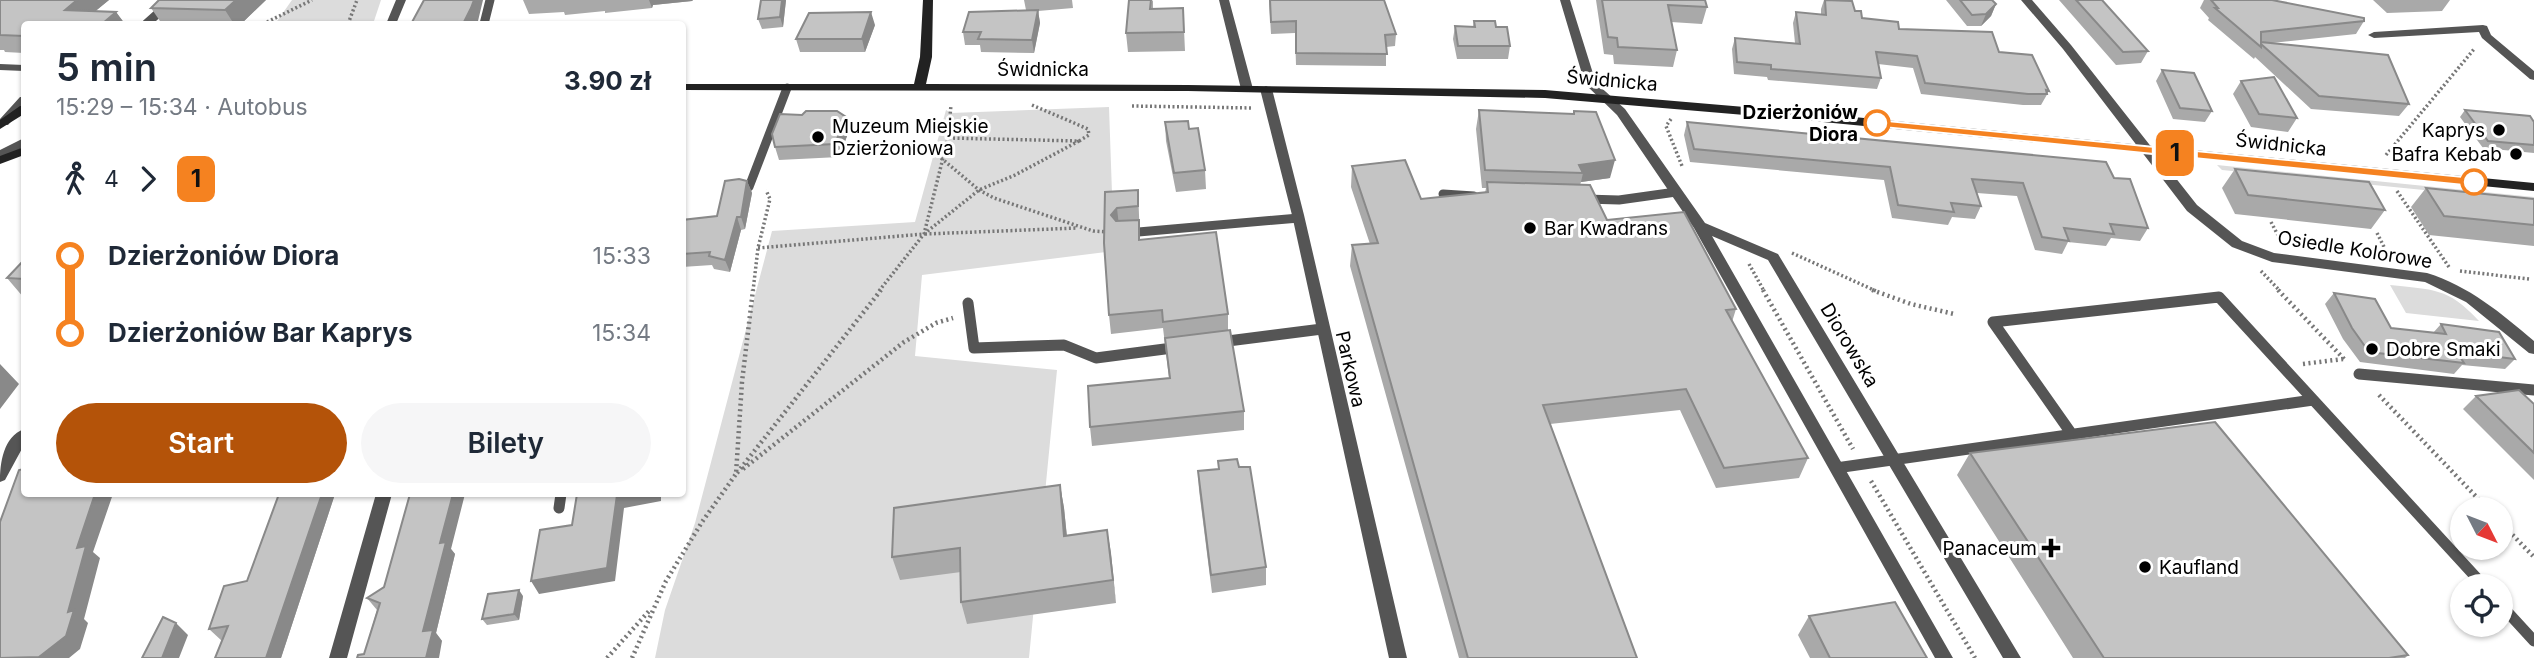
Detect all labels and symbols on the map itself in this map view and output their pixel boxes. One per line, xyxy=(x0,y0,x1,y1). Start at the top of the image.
street label: Świdnicka xyxy=(997,58,1089,81)
street label: Świdnicka xyxy=(1565,65,1659,96)
place label: Dzierżoniów Diora xyxy=(1743,101,1858,146)
marker: Dzierżoniów Diora xyxy=(1864,110,1890,136)
place label: Muzeum Miejskie Dzierżoniowa xyxy=(832,115,989,160)
place label: Kaprys xyxy=(2422,119,2485,142)
marker: Kaprys xyxy=(2491,122,2507,138)
street label: Świdnicka xyxy=(2234,128,2328,161)
marker: Muzeum Miejskie Dzierżoniowa xyxy=(810,129,826,145)
line badge: 1 xyxy=(2152,130,2198,176)
place label: Bafra Kebab xyxy=(2391,143,2502,166)
marker: Bafra Kebab xyxy=(2508,146,2524,162)
unlabelled marker xyxy=(2461,169,2487,195)
place label: Bar Kwadrans xyxy=(1544,217,1668,240)
marker: Bar Kwadrans xyxy=(1522,220,1538,236)
street label: Osiedle Kolorowe xyxy=(2276,226,2434,273)
street label: Diorowska xyxy=(1815,299,1884,392)
street label: Parkowa xyxy=(1331,329,1370,409)
place label: Dobre Smaki xyxy=(2386,338,2501,361)
marker: Dobre Smaki xyxy=(2364,341,2380,357)
north arrow xyxy=(2450,497,2513,560)
place label: Panaceum xyxy=(1942,537,2037,560)
marker: Panaceum xyxy=(2043,540,2059,556)
place label: Kaufland xyxy=(2159,556,2239,579)
marker: Kaufland xyxy=(2137,559,2153,575)

